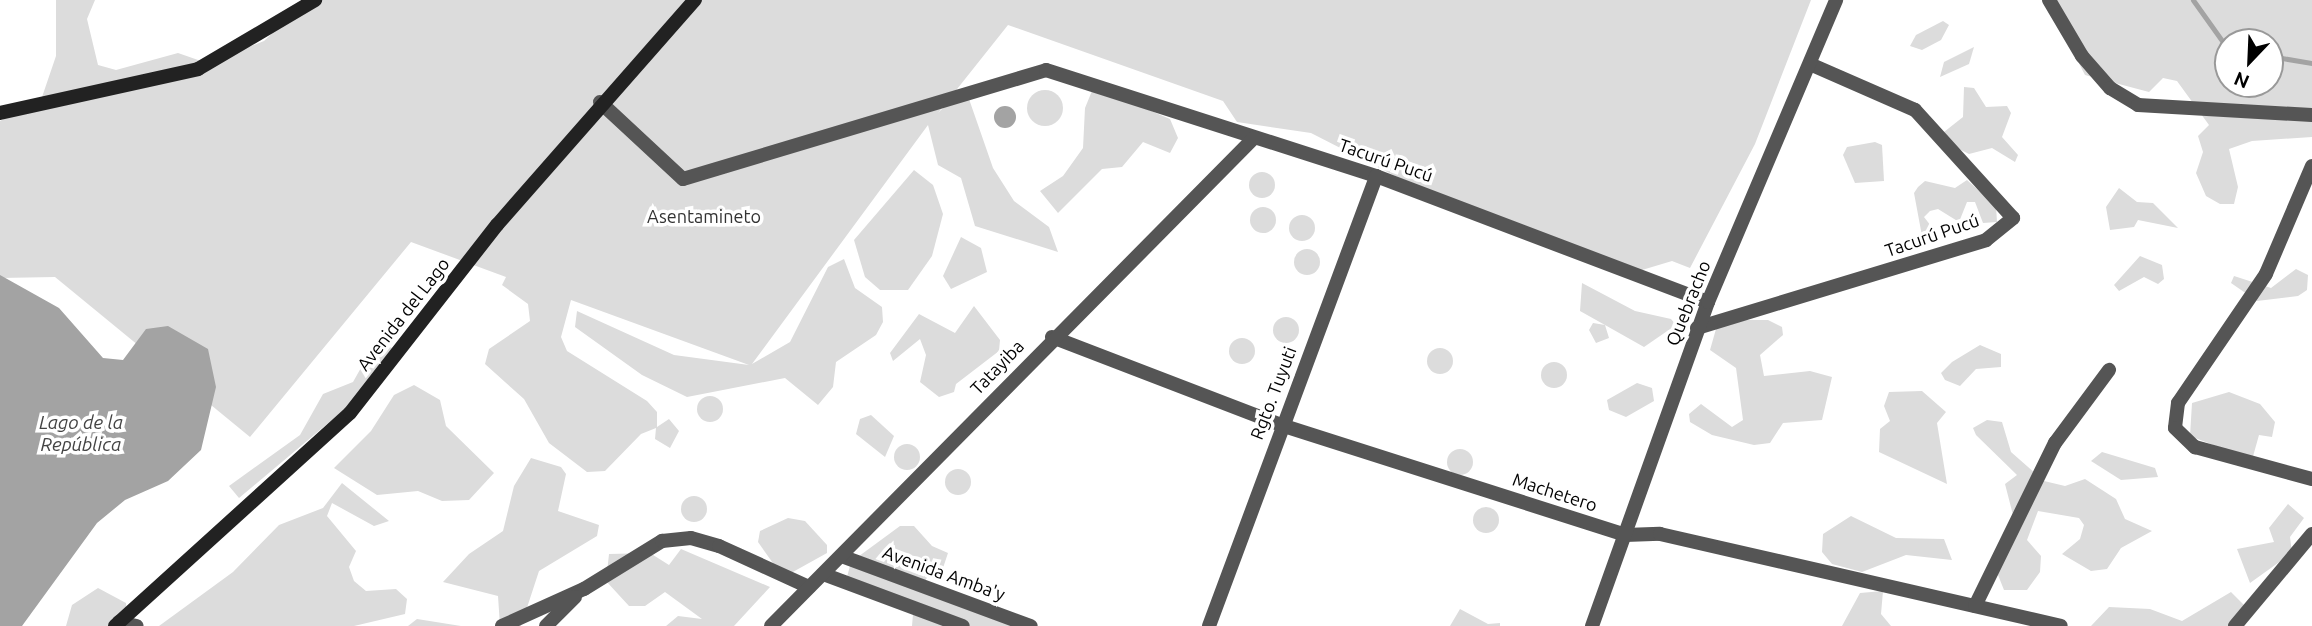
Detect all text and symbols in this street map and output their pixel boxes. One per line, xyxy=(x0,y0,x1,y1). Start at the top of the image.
north arrow xyxy=(2214,28,2284,98)
text: N xyxy=(2231,68,2252,93)
street label: Tacurú Pucú xyxy=(1336,134,1436,186)
park label: Asentamineto xyxy=(647,205,761,227)
street label: Tacurú Pucú xyxy=(1882,209,1982,261)
street label: Avenida del Lago xyxy=(352,253,454,375)
street label: Quebracho xyxy=(1661,257,1715,349)
street label: Tatayiba xyxy=(966,335,1028,399)
street label: Rgto. Tuyuti xyxy=(1245,344,1301,442)
water label: Lago de la República xyxy=(39,412,123,456)
street label: Machetero xyxy=(1510,468,1600,516)
street label: Avenida Amba'y xyxy=(880,541,1008,605)

